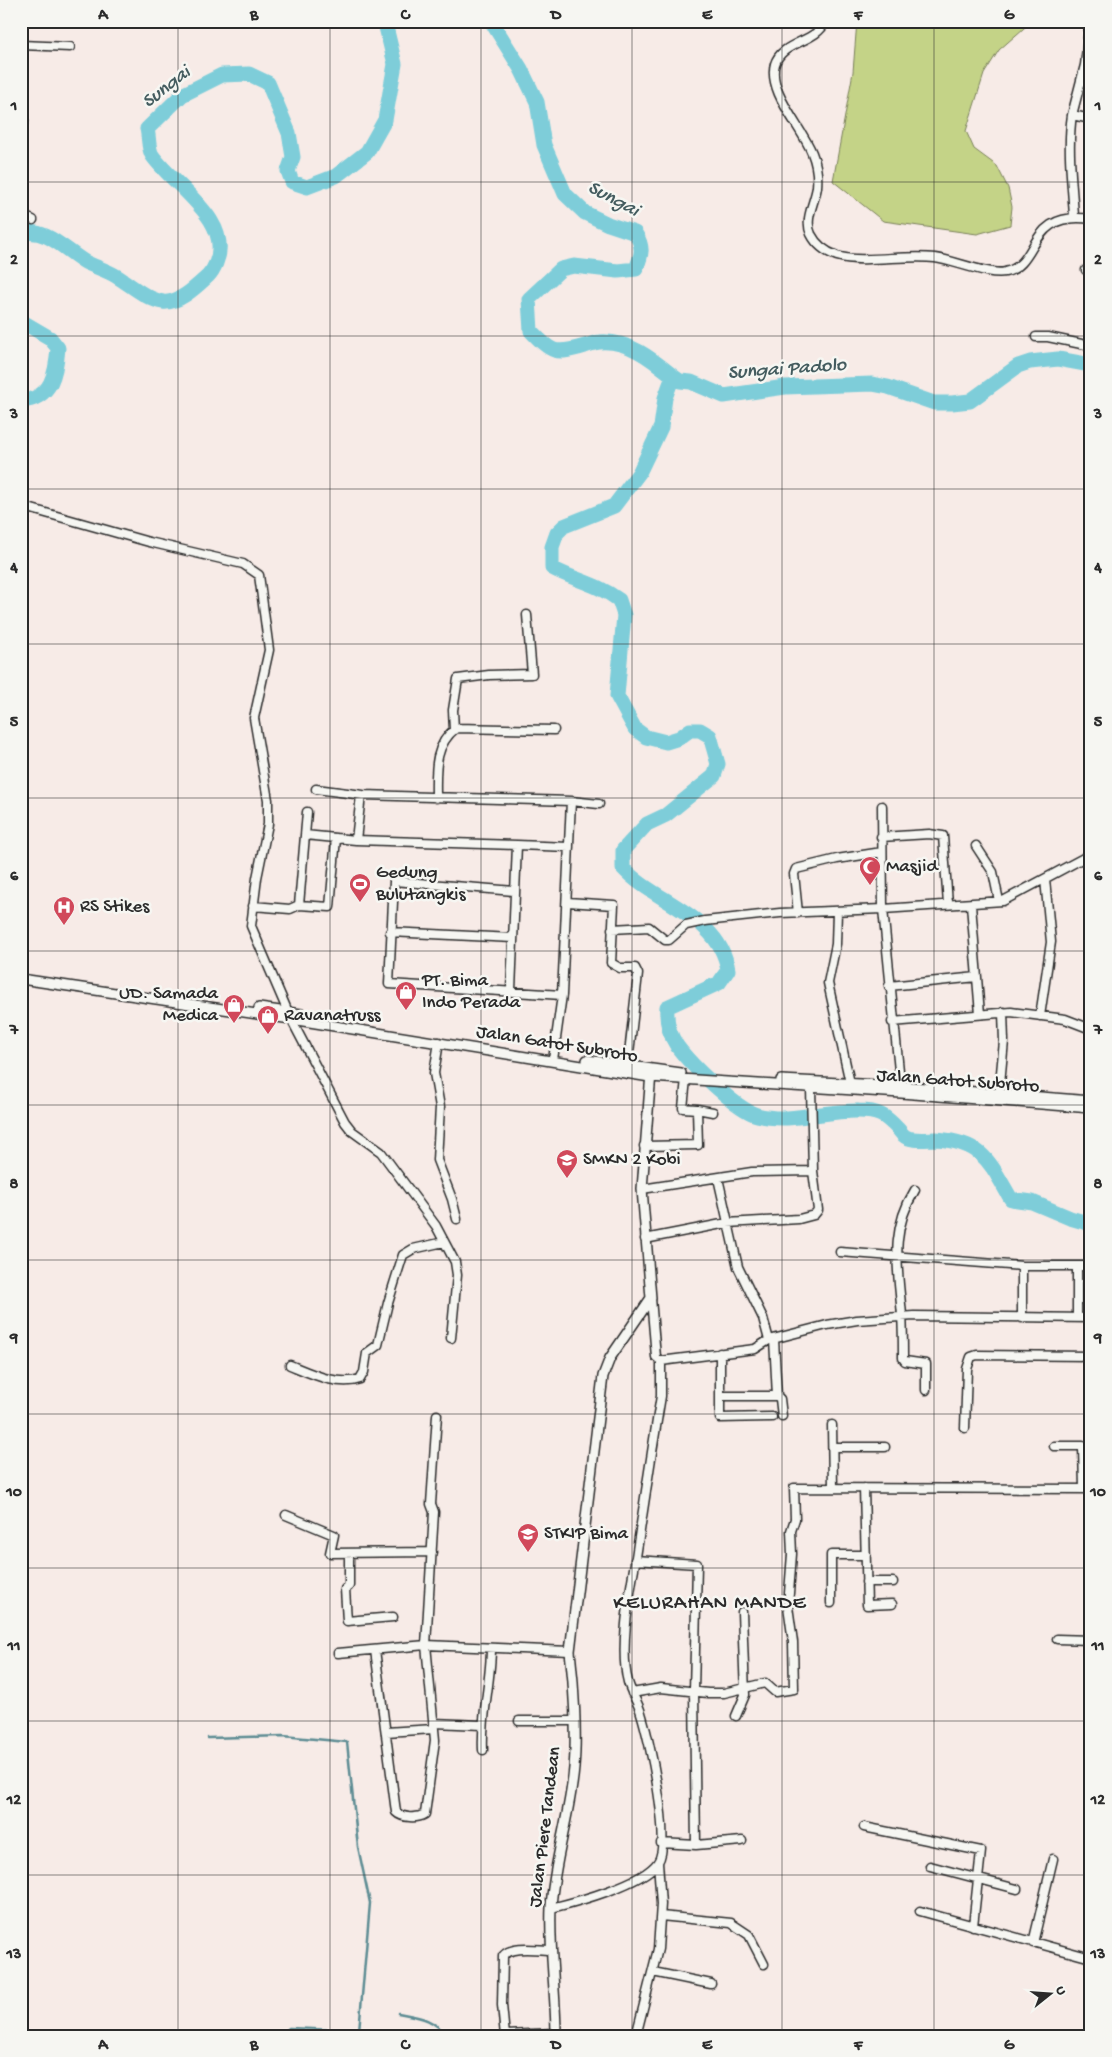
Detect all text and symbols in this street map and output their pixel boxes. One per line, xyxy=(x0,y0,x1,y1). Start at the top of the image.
text: A xyxy=(97,7,109,26)
text: B xyxy=(249,7,259,26)
text: C xyxy=(400,7,411,26)
text: D xyxy=(549,7,562,26)
text: E xyxy=(702,7,713,26)
text: F xyxy=(853,7,864,26)
text: G xyxy=(1004,7,1015,26)
water label: Sungai xyxy=(138,60,198,114)
text: 1 xyxy=(10,98,17,117)
text: 1 xyxy=(1094,98,1101,117)
water label: Sungai xyxy=(583,177,645,224)
text: 2 xyxy=(10,252,18,271)
text: 2 xyxy=(1094,252,1102,271)
water label: Sungai Padolo xyxy=(727,354,849,386)
text: 3 xyxy=(9,406,18,425)
text: 3 xyxy=(1093,406,1102,425)
text: 4 xyxy=(9,560,18,579)
text: 4 xyxy=(1093,560,1102,579)
text: 5 xyxy=(10,714,19,733)
text: 5 xyxy=(1094,714,1103,733)
mosque icon: Masjid xyxy=(858,855,882,886)
place label: Masjid xyxy=(886,856,939,879)
place label: Gedung Bulutangkis xyxy=(375,862,466,907)
text: 6 xyxy=(10,868,19,887)
text: 6 xyxy=(1094,868,1103,887)
sports icon: Gedung Bulutangkis xyxy=(348,872,372,903)
hospital icon: RS Stikes xyxy=(52,895,76,926)
place label: RS Stikes xyxy=(80,896,150,919)
place label: PT. Bima Indo Perada xyxy=(421,970,522,1015)
shop icon: PT. Bima Indo Perada xyxy=(394,980,418,1011)
place label: UD. Samada Medica xyxy=(119,983,219,1028)
shop icon: UD. Samada Medica xyxy=(222,993,246,1024)
shop icon: Ravanatruss xyxy=(256,1004,280,1035)
place label: Ravanatruss xyxy=(284,1005,381,1028)
street label: Jalan Gatot Subroto xyxy=(475,1021,640,1069)
text: 7 xyxy=(9,1022,19,1041)
text: 7 xyxy=(1093,1022,1103,1041)
street label: Jalan Gatot Subroto xyxy=(876,1065,1040,1099)
school or university icon: SMKN 2 Kobi xyxy=(555,1148,579,1179)
place label: SMKN 2 Kobi xyxy=(583,1149,681,1172)
text: 8 xyxy=(10,1176,19,1195)
text: 8 xyxy=(1094,1176,1103,1195)
text: 9 xyxy=(9,1330,18,1349)
text: 9 xyxy=(1093,1330,1102,1349)
text: 10 xyxy=(5,1484,22,1503)
text: 10 xyxy=(1089,1484,1106,1503)
school or university icon: STKIP Bima xyxy=(516,1522,540,1553)
place label: STKIP Bima xyxy=(544,1523,629,1546)
district label: KELURAHAN MANDE xyxy=(613,1592,807,1617)
text: 11 xyxy=(7,1638,20,1657)
text: 11 xyxy=(1091,1638,1104,1657)
street label: Jalan Piere Tandean xyxy=(525,1745,567,1909)
text: 12 xyxy=(6,1792,21,1811)
text: 12 xyxy=(1090,1792,1105,1811)
text: 13 xyxy=(6,1946,21,1965)
text: 13 xyxy=(1090,1946,1105,1965)
north arrow xyxy=(1024,1970,1074,2020)
text: U xyxy=(1051,1985,1069,1997)
text: A xyxy=(97,2037,109,2056)
text: B xyxy=(249,2037,259,2056)
text: C xyxy=(400,2037,411,2056)
text: D xyxy=(549,2037,562,2056)
text: E xyxy=(702,2037,713,2056)
text: F xyxy=(853,2037,864,2056)
text: G xyxy=(1004,2037,1015,2056)

